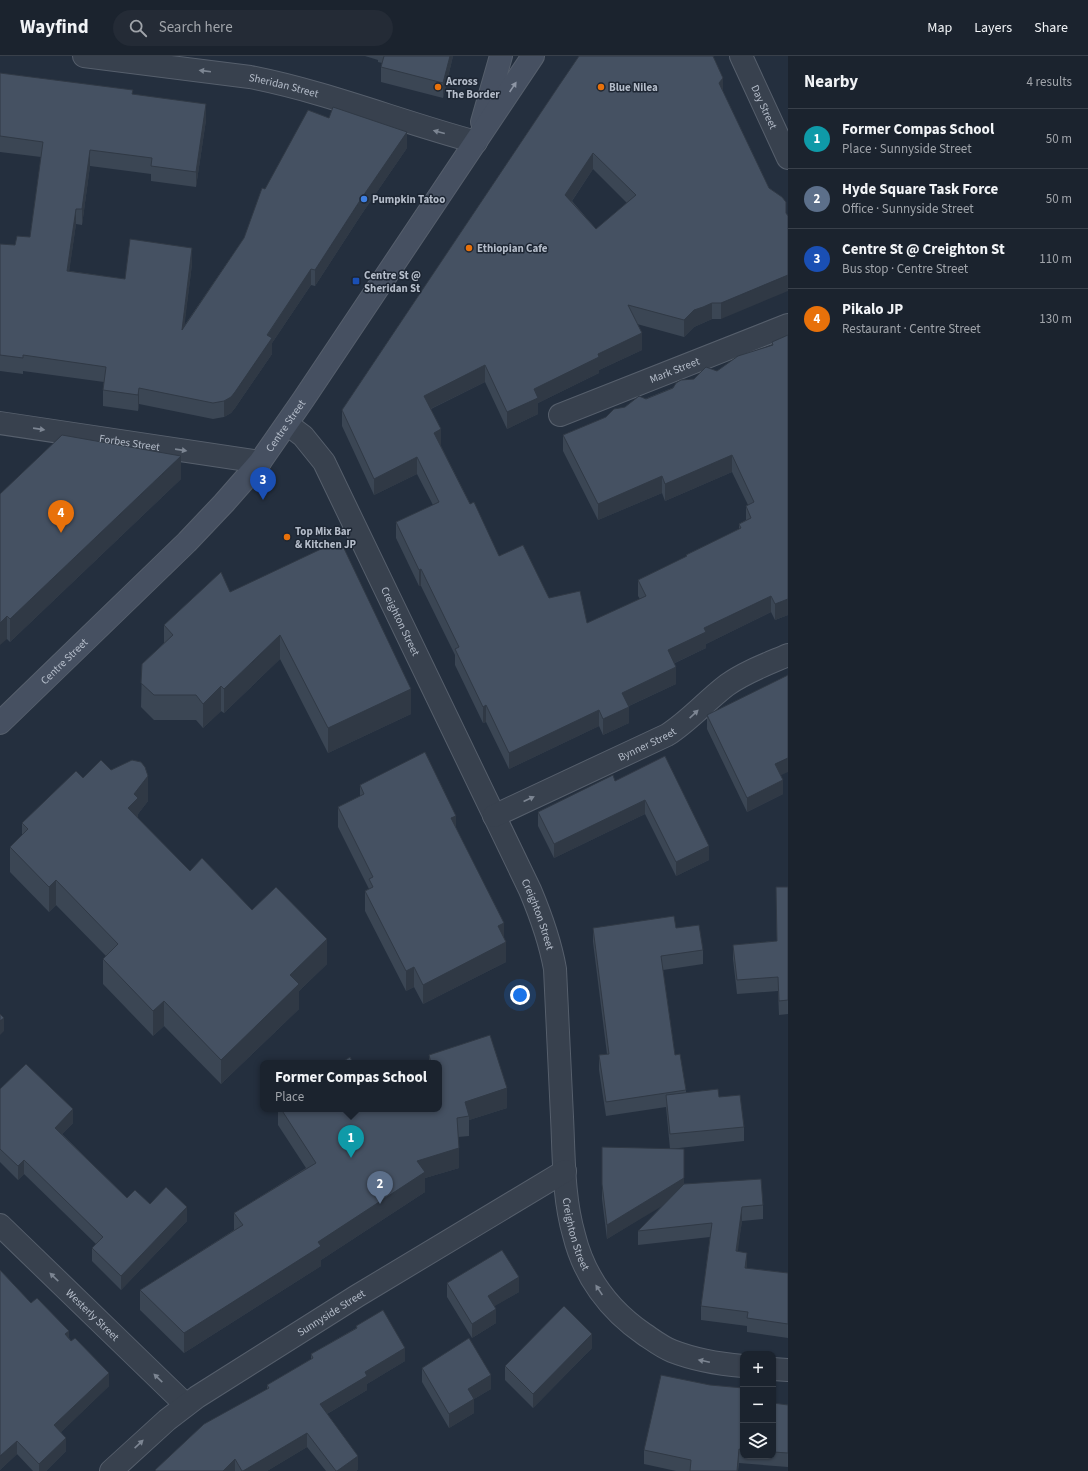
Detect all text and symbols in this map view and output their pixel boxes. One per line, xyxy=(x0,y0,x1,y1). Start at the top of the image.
search box xyxy=(113,10,393,46)
text: Wayfind xyxy=(20,14,89,41)
icon: search xyxy=(127,17,149,39)
text: Search here xyxy=(159,17,233,38)
text: Map xyxy=(927,18,952,38)
text: Layers xyxy=(974,18,1012,38)
text: Share xyxy=(1034,18,1068,38)
one-way arrow xyxy=(199,68,211,74)
street label: Sheridan Street xyxy=(247,70,321,102)
text: Nearby xyxy=(804,70,858,94)
text: 4 results xyxy=(1027,73,1072,91)
place label: Across The Border xyxy=(445,74,500,102)
place label: Blue Nilea xyxy=(609,80,658,95)
one-way arrow xyxy=(509,81,517,92)
marker: Across The Border xyxy=(433,82,443,92)
marker: Blue Nilea xyxy=(596,82,606,92)
street label: Day Street xyxy=(747,82,781,132)
text: Former Compas School xyxy=(842,119,994,140)
one-way arrow xyxy=(432,129,444,135)
text: 1 xyxy=(814,130,820,148)
text: 50 m xyxy=(1046,130,1072,148)
text: Place · Sunnyside Street xyxy=(842,140,972,158)
text: Hyde Square Task Force xyxy=(842,179,998,200)
text: 2 xyxy=(814,190,820,208)
text: 50 m xyxy=(1046,190,1072,208)
place label: Pumpkin Tatoo xyxy=(372,192,445,207)
marker: Pumpkin Tatoo xyxy=(359,194,369,204)
text: Office · Sunnyside Street xyxy=(842,200,974,218)
text: Centre St @ Creighton St xyxy=(842,239,1005,260)
place label: Ethiopian Cafe xyxy=(477,241,548,256)
marker: Ethiopian Cafe xyxy=(464,243,474,253)
text: 3 xyxy=(814,250,820,268)
text: 110 m xyxy=(1039,250,1072,268)
text: Bus stop · Centre Street xyxy=(842,260,968,278)
place label: Centre St @ Sheridan St xyxy=(364,268,421,296)
marker: Centre St @ Sheridan St xyxy=(351,276,361,286)
text: Pikalo JP xyxy=(842,299,903,320)
text: 4 xyxy=(814,310,820,328)
text: 130 m xyxy=(1039,310,1072,328)
text: Restaurant · Centre Street xyxy=(842,320,981,338)
street label: Mark Street xyxy=(647,354,702,387)
street label: Centre Street xyxy=(262,396,309,455)
one-way arrow xyxy=(33,426,45,432)
street label: Forbes Street xyxy=(98,431,161,455)
one-way arrow xyxy=(175,447,187,453)
pin: 3 xyxy=(250,467,276,500)
pin: 4 xyxy=(48,500,74,533)
place label: Top Mix Bar & Kitchen JP xyxy=(295,524,357,552)
marker: Top Mix Bar & Kitchen JP xyxy=(282,532,292,542)
street label: Creighton Street xyxy=(377,584,423,659)
street label: Centre Street xyxy=(37,635,91,688)
one-way arrow xyxy=(689,710,699,719)
street label: Bynner Street xyxy=(616,724,680,765)
one-way arrow xyxy=(524,796,535,802)
street label: Creighton Street xyxy=(518,876,558,952)
your location xyxy=(510,985,530,1005)
popup xyxy=(260,1060,442,1112)
text: Former Compas School xyxy=(275,1067,427,1088)
text: Place xyxy=(275,1088,304,1106)
pin: 1 xyxy=(338,1125,364,1158)
pin: 2 xyxy=(367,1171,393,1204)
street label: Creighton Street xyxy=(559,1197,593,1273)
one-way arrow xyxy=(49,1273,59,1282)
one-way arrow xyxy=(595,1285,603,1295)
street label: Westerly Street xyxy=(62,1286,123,1345)
street label: Sunnyside Street xyxy=(294,1286,368,1340)
map controls xyxy=(740,1351,776,1459)
button: + xyxy=(740,1351,776,1387)
one-way arrow xyxy=(698,1357,711,1363)
one-way arrow xyxy=(153,1373,163,1383)
button: − xyxy=(740,1387,776,1423)
button: layers xyxy=(740,1423,776,1459)
one-way arrow xyxy=(134,1440,144,1449)

